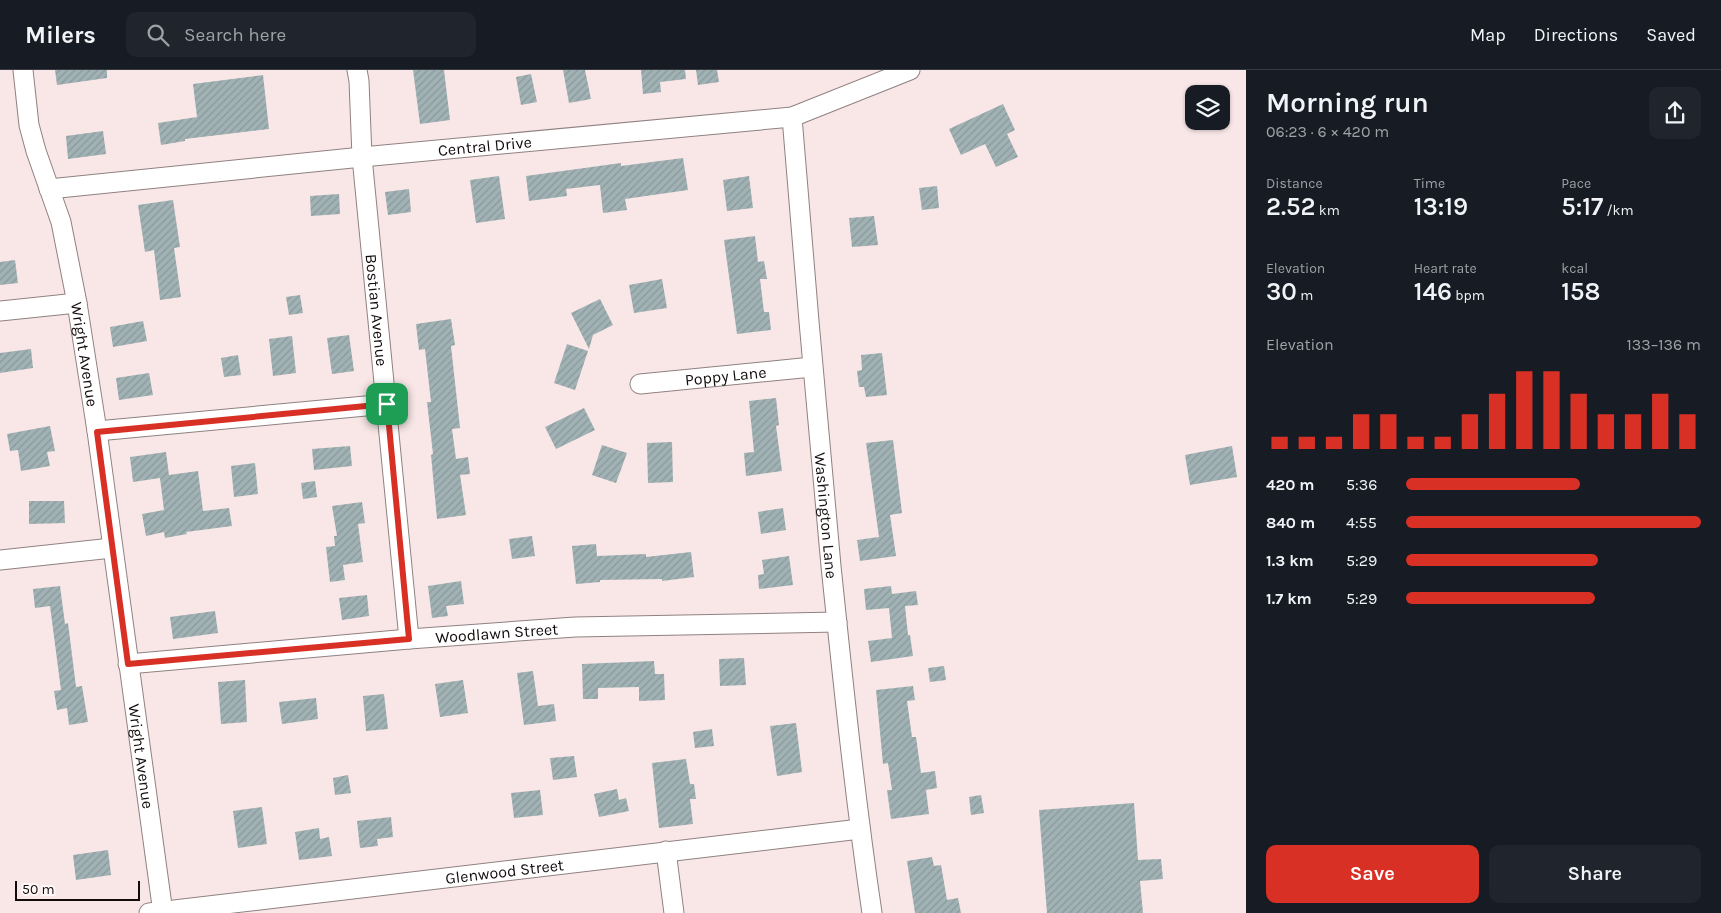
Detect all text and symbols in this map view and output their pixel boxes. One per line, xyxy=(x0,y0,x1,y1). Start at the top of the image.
search box xyxy=(126,12,476,57)
text: Milers xyxy=(25,21,96,49)
icon: search xyxy=(144,21,172,49)
text: Search here xyxy=(184,24,286,46)
text: Map xyxy=(1470,24,1506,46)
text: Directions xyxy=(1534,24,1618,46)
text: Saved xyxy=(1646,24,1696,46)
map controls xyxy=(1185,85,1230,130)
button: layers xyxy=(1185,85,1230,130)
text: Morning run xyxy=(1266,86,1429,119)
button: share xyxy=(1649,87,1701,139)
text: 06:23 · 6 × 420 m xyxy=(1266,122,1389,141)
street label: Central Drive xyxy=(437,132,533,159)
text: Distance xyxy=(1266,175,1323,192)
text: Time xyxy=(1414,175,1445,192)
text: Pace xyxy=(1561,175,1591,192)
text: 2.52 xyxy=(1266,192,1315,221)
text: 13:19 xyxy=(1414,192,1468,221)
text: 5:17 xyxy=(1561,192,1603,221)
text: km xyxy=(1315,202,1340,219)
text: /km xyxy=(1603,202,1634,219)
street label: Bostian Avenue xyxy=(362,253,392,367)
text: Elevation xyxy=(1266,260,1325,277)
text: Heart rate xyxy=(1414,260,1477,277)
text: kcal xyxy=(1561,260,1588,277)
text: 30 xyxy=(1266,277,1297,306)
text: 146 xyxy=(1414,277,1452,306)
text: 158 xyxy=(1561,277,1600,306)
text: m xyxy=(1297,287,1313,304)
text: bpm xyxy=(1452,287,1485,304)
street label: Wright Avenue xyxy=(67,301,103,408)
text: Elevation xyxy=(1266,335,1334,354)
text: 133–136 m xyxy=(1627,335,1701,354)
street label: Poppy Lane xyxy=(684,362,767,389)
pin xyxy=(366,383,408,425)
icon: arrive xyxy=(373,390,401,418)
street label: Washington Lane xyxy=(811,452,842,580)
text: 420 m xyxy=(1266,475,1315,494)
text: 5:36 xyxy=(1346,475,1377,494)
text: 840 m xyxy=(1266,513,1315,532)
text: 4:55 xyxy=(1346,513,1377,532)
text: 1.3 km xyxy=(1266,551,1314,570)
text: 5:29 xyxy=(1346,551,1377,570)
text: 1.7 km xyxy=(1266,589,1312,608)
text: 5:29 xyxy=(1346,589,1377,608)
street label: Woodlawn Street xyxy=(435,619,559,647)
street label: Wright Avenue xyxy=(125,703,158,810)
button: Save xyxy=(1266,845,1479,903)
button: Share xyxy=(1489,845,1701,903)
street label: Glenwood Street xyxy=(444,855,565,887)
scale bar xyxy=(15,878,140,901)
text: 50 m xyxy=(22,881,55,898)

